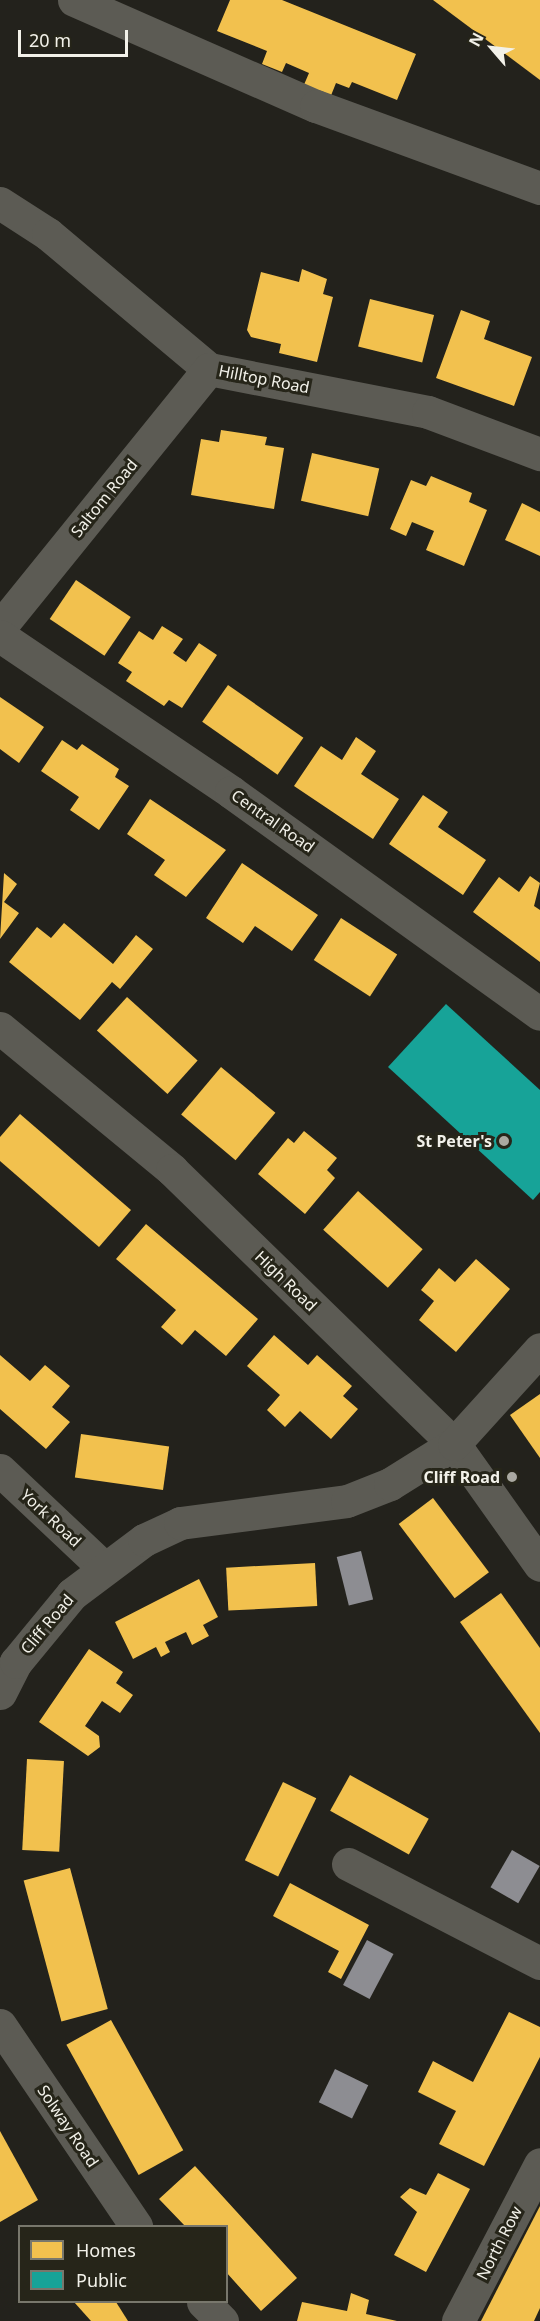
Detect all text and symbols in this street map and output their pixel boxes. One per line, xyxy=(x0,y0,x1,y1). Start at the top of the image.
scale bar xyxy=(21,18,130,56)
north arrow xyxy=(462,18,522,78)
text: 20 m xyxy=(29,28,71,52)
text: N xyxy=(463,29,489,50)
street label: Hilltop Road xyxy=(217,361,311,397)
street label: Saltom Road xyxy=(67,455,141,541)
street label: Central Road xyxy=(228,785,318,857)
place label: St Peter's xyxy=(416,1131,492,1151)
marker: St Peter's xyxy=(497,1134,511,1148)
street label: High Road xyxy=(251,1247,321,1315)
place label: Cliff Road xyxy=(423,1467,500,1487)
marker: Cliff Road xyxy=(505,1470,519,1484)
street label: York Road xyxy=(17,1485,85,1551)
street label: Cliff Road xyxy=(17,1590,77,1658)
street label: Solway Road xyxy=(34,2081,102,2171)
street label: North Row xyxy=(472,2203,526,2283)
legend xyxy=(18,2225,228,2303)
text: Homes xyxy=(76,2238,136,2262)
text: Public xyxy=(76,2268,127,2292)

